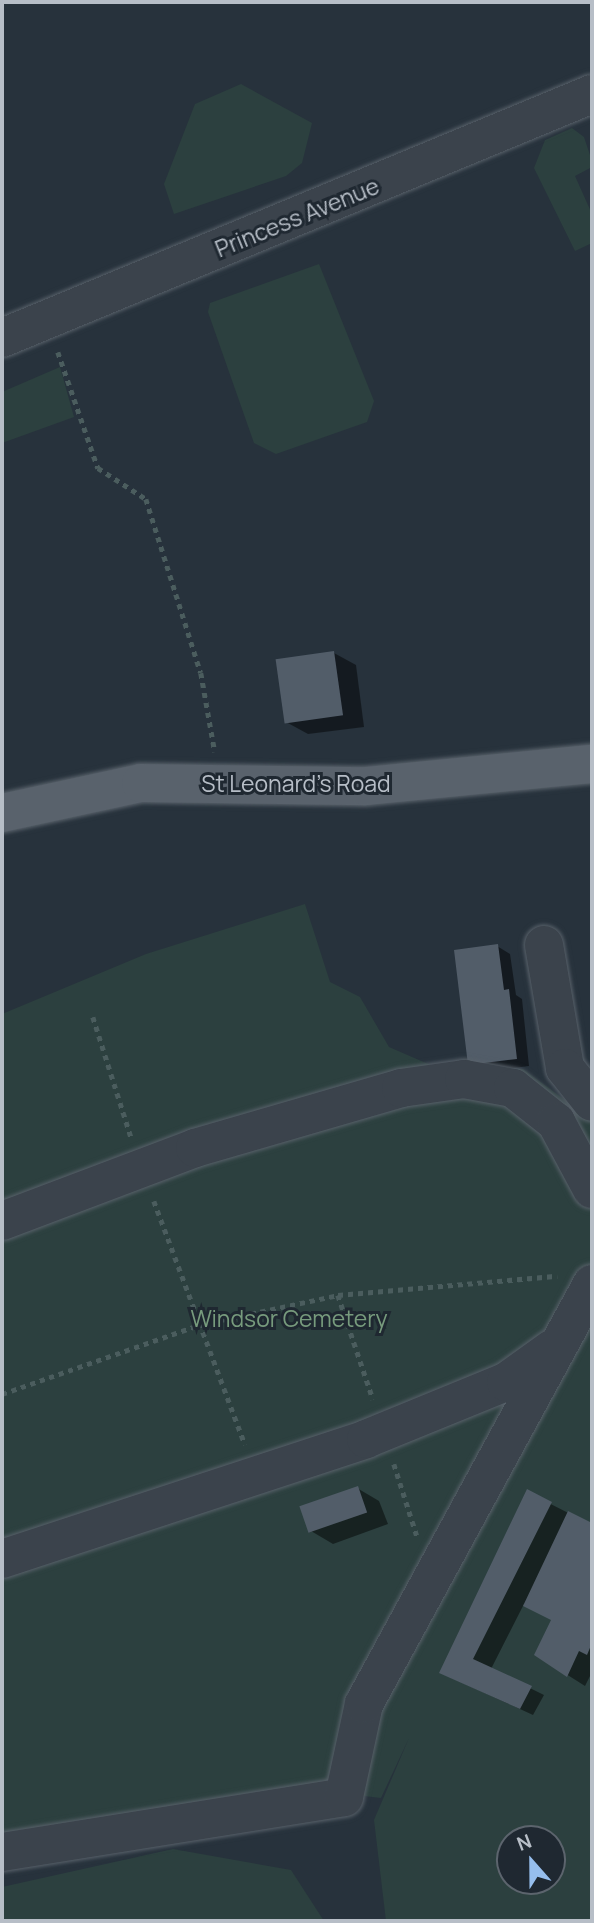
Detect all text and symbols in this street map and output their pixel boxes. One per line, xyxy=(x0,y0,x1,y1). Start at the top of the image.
street label: Princess Avenue xyxy=(211,172,383,262)
street label: St Leonard's Road xyxy=(201,769,391,797)
park label: Windsor Cemetery xyxy=(190,1304,388,1332)
north arrow xyxy=(496,1825,566,1895)
text: N xyxy=(513,1828,535,1857)

